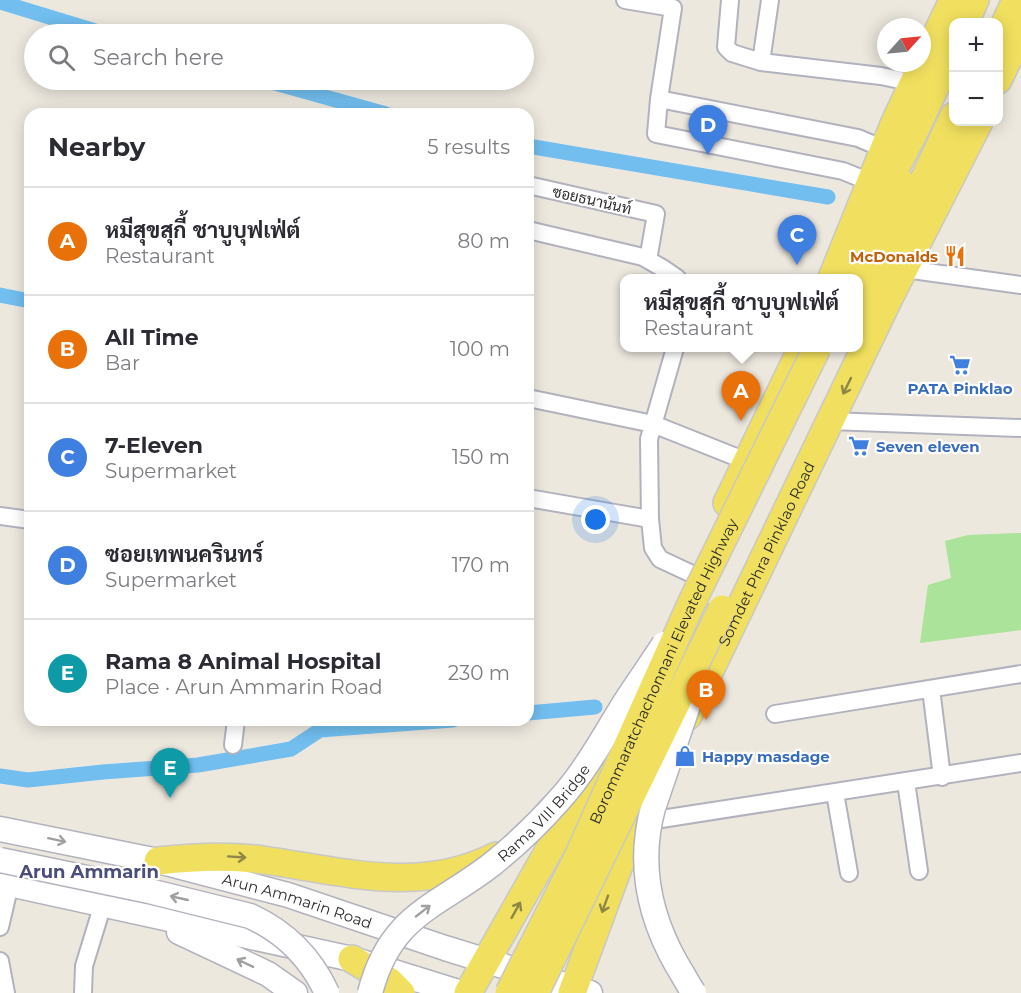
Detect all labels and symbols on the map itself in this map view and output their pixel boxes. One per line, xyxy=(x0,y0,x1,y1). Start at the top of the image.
north arrow xyxy=(877,18,931,72)
pin: D xyxy=(688,106,728,155)
street label: ซอยธนานันท์ xyxy=(551,182,633,218)
pin: C xyxy=(778,216,816,265)
restaurant icon: McDonalds xyxy=(943,244,967,268)
place label: McDonalds xyxy=(850,247,938,266)
supermarket icon: PATA Pinklao xyxy=(948,353,972,377)
pin: A xyxy=(722,372,760,421)
one-way arrow xyxy=(840,377,852,395)
place label: PATA Pinklao xyxy=(907,379,1013,398)
supermarket icon: Seven eleven xyxy=(847,434,871,458)
place label: Seven eleven xyxy=(876,437,980,456)
street label: Somdet Phra Pinklao Road xyxy=(714,458,818,649)
your location xyxy=(581,505,610,534)
street label: Borommaratchachonnani Elevated Highway xyxy=(584,515,742,825)
pin: B xyxy=(686,670,726,720)
shop icon: Happy masdage xyxy=(673,744,697,768)
place label: Happy masdage xyxy=(702,747,830,766)
pin: E xyxy=(150,748,190,798)
street label: Rama VIII Bridge xyxy=(493,760,594,865)
one-way arrow xyxy=(47,835,67,846)
one-way arrow xyxy=(226,852,246,863)
district label: Arun Ammarin xyxy=(18,861,159,883)
street label: Arun Ammarin Road xyxy=(220,869,375,932)
one-way arrow xyxy=(170,892,190,903)
one-way arrow xyxy=(598,894,609,913)
one-way arrow xyxy=(511,902,523,919)
one-way arrow xyxy=(415,904,431,917)
one-way arrow xyxy=(236,957,254,969)

